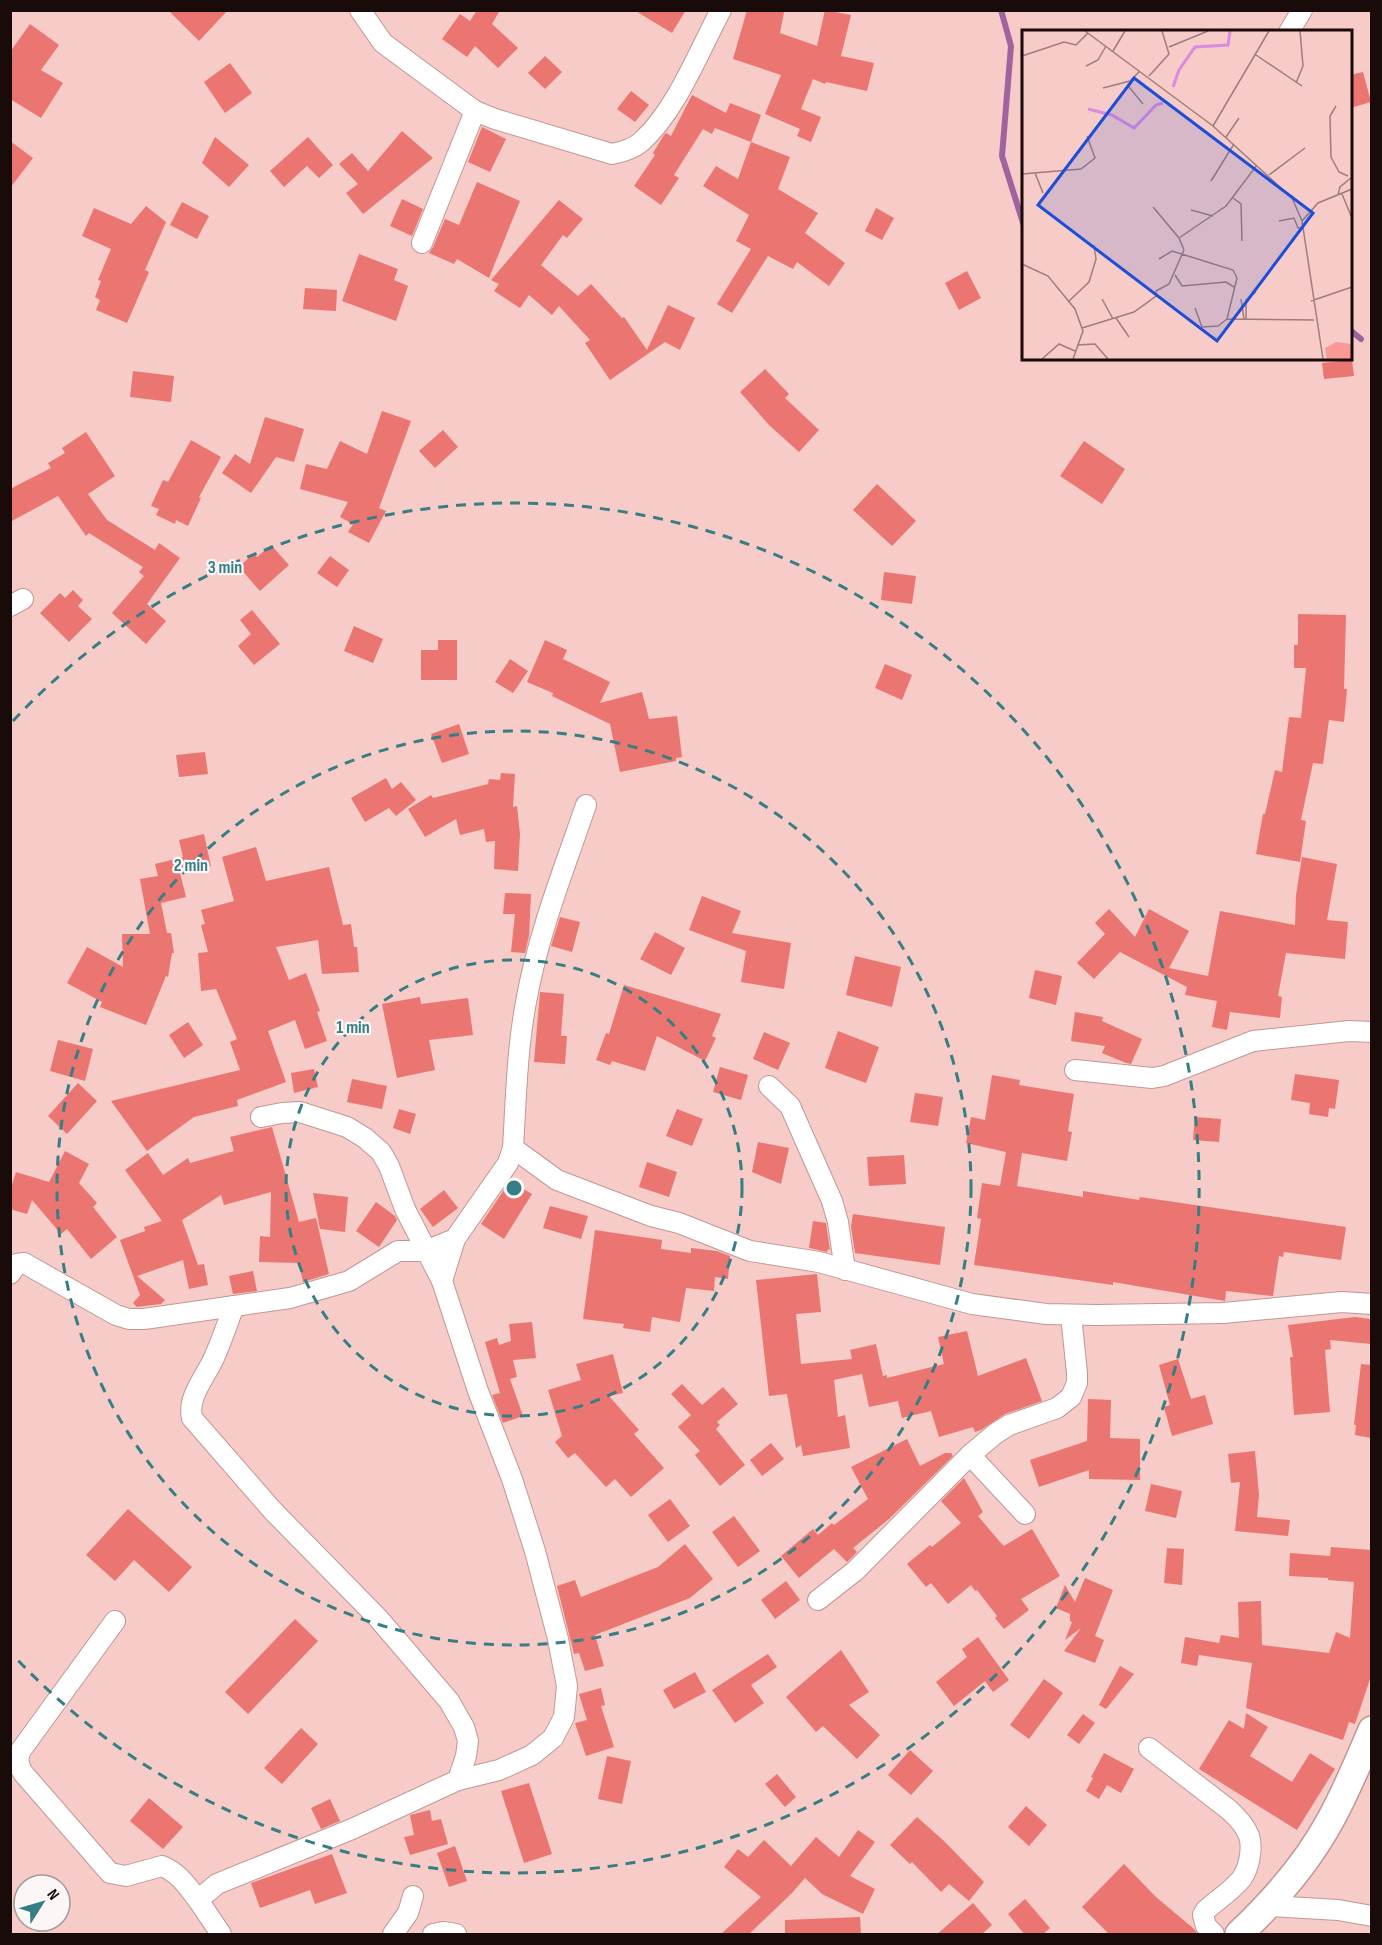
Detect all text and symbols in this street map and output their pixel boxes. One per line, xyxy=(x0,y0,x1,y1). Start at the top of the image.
inset map xyxy=(1022,30,1352,360)
text: 3 min xyxy=(208,557,242,578)
text: 2 min xyxy=(174,855,208,876)
text: 1 min xyxy=(336,1017,370,1038)
centre of rings xyxy=(504,1178,524,1198)
north arrow xyxy=(12,1873,72,1933)
text: N xyxy=(43,1886,63,1904)

